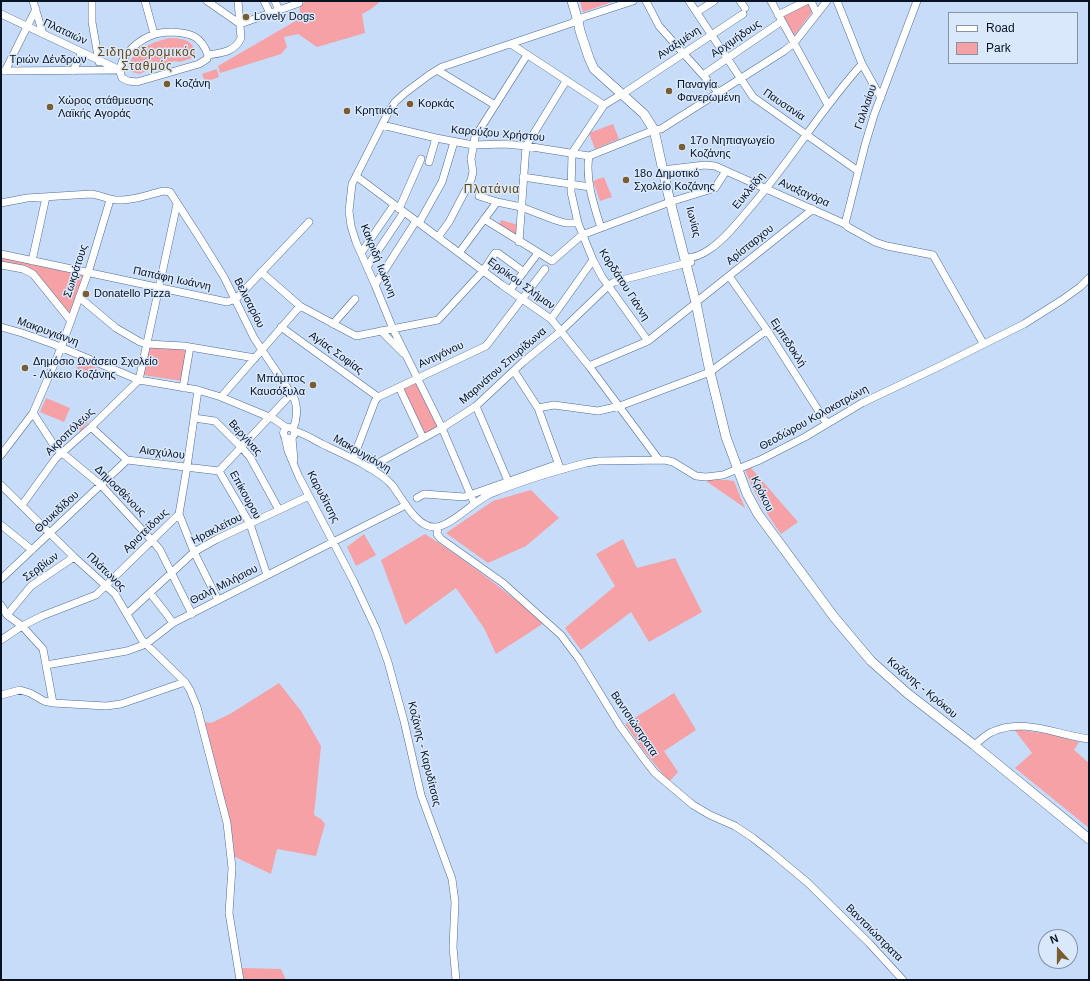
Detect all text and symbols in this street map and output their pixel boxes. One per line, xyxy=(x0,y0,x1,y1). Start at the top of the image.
place label: Lovely Dogs xyxy=(254,10,315,24)
marker: Lovely Dogs xyxy=(241,12,251,22)
legend xyxy=(948,12,1078,64)
street label: Πλαταιών xyxy=(41,16,89,48)
street label: Αρχιμήδους xyxy=(708,17,764,61)
text: Road xyxy=(986,21,1015,35)
street label: Αναξιμένη xyxy=(655,24,703,62)
text: Park xyxy=(986,41,1011,55)
district label: Σιδηροδρομικός Σταθμός xyxy=(97,46,197,74)
street label: Τριών Δένδρων xyxy=(10,53,86,67)
place label: Κοζάνη xyxy=(175,77,210,91)
place label: Παναγία Φανερωμένη xyxy=(677,78,740,104)
marker: Κοζάνη xyxy=(162,79,172,89)
street label: Γαλιλαίου xyxy=(852,83,880,131)
marker: Παναγία Φανερωμένη xyxy=(664,86,674,96)
street label: Παυσανία xyxy=(761,86,807,124)
place label: Χώρος στάθμευσης Λαϊκής Αγοράς xyxy=(58,94,154,120)
place label: Κορκάς xyxy=(418,97,455,111)
marker: Κορκάς xyxy=(405,99,415,109)
marker: Χώρος στάθμευσης Λαϊκής Αγοράς xyxy=(45,102,55,112)
place label: Κρητικός xyxy=(355,104,398,118)
marker: Κρητικός xyxy=(342,106,352,116)
street label: Καρούζου Χρήστου xyxy=(451,123,545,145)
place label: 17ο Νηπιαγωγείο Κοζάνης xyxy=(690,134,775,160)
marker: 17ο Νηπιαγωγείο Κοζάνης xyxy=(677,142,687,152)
place label: 18ο Δημοτικό Σχολείο Κοζάνης xyxy=(634,167,715,193)
street label: Ευκλείδη xyxy=(730,170,768,212)
marker: 18ο Δημοτικό Σχολείο Κοζάνης xyxy=(621,175,631,185)
street label: Αναξαγόρα xyxy=(777,176,831,210)
district label: Πλατάνια xyxy=(464,183,520,197)
street label: Ιωνίας xyxy=(683,205,703,239)
street label: Κακριδή Ιωάννη xyxy=(357,222,399,300)
street label: Αρίσταρχου xyxy=(724,222,776,268)
street label: Σωκράτους xyxy=(61,243,91,299)
street label: Κορδάτου Γιάννη xyxy=(596,247,652,323)
street label: Ερρίκου Σλήμαν xyxy=(485,255,557,313)
street label: Παπάφη Ιωάννη xyxy=(132,264,212,294)
street label: Βελισαρίου xyxy=(231,276,267,330)
place label: Donatello Pizza xyxy=(94,287,170,301)
marker: Donatello Pizza xyxy=(81,289,91,299)
street label: Μακρυγιάννη xyxy=(15,315,81,349)
street label: Εμπεδοκλή xyxy=(767,316,809,370)
street label: Μαρινάτου Σπυρίδωνα xyxy=(457,325,549,407)
street label: Αγίας Σοφίας xyxy=(306,329,366,377)
street label: Αντιγόνου xyxy=(416,339,466,371)
place label: Δημόσιο Ωνάσειο Σχολείο - Λύκειο Κοζάνης xyxy=(33,355,158,381)
marker: Δημόσιο Ωνάσειο Σχολείο - Λύκειο Κοζάνης xyxy=(20,363,30,373)
place label: Μπάμπος Καυσόξυλα xyxy=(250,372,305,398)
marker: Μπάμπος Καυσόξυλα xyxy=(308,380,318,390)
street label: Θεοδώρου Κολοκοτρώνη xyxy=(757,383,871,453)
street label: Ακροπόλεως xyxy=(43,405,97,459)
street label: Βεργίνας xyxy=(226,417,264,459)
street label: Μακρυγιάννη xyxy=(331,432,393,476)
street label: Αισχύλου xyxy=(138,444,186,462)
street label: Δημοσθένους xyxy=(92,463,148,519)
street label: Επίκουρου xyxy=(226,469,264,521)
street label: Καρυδίτσης xyxy=(304,469,342,525)
street label: Κρόκου xyxy=(748,474,776,514)
street label: Θουκιδίδου xyxy=(32,488,82,536)
street label: Αριστείδους xyxy=(121,506,171,556)
street label: Ηρακλείτου xyxy=(189,511,245,547)
street label: Σερβίων xyxy=(21,550,61,584)
street label: Πλάτωνος xyxy=(84,550,128,594)
street label: Θαλή Μιλήσιου xyxy=(188,562,260,608)
street label: Κοζάνης - Κρόκου xyxy=(884,655,960,721)
street label: Βαντσιώστρατα xyxy=(607,689,661,759)
street label: Κοζάνης - Καρυδίτσας xyxy=(405,700,443,808)
street label: Βαντσιώστρατα xyxy=(843,902,905,964)
north arrow xyxy=(1038,929,1078,969)
text: N xyxy=(1048,932,1060,946)

